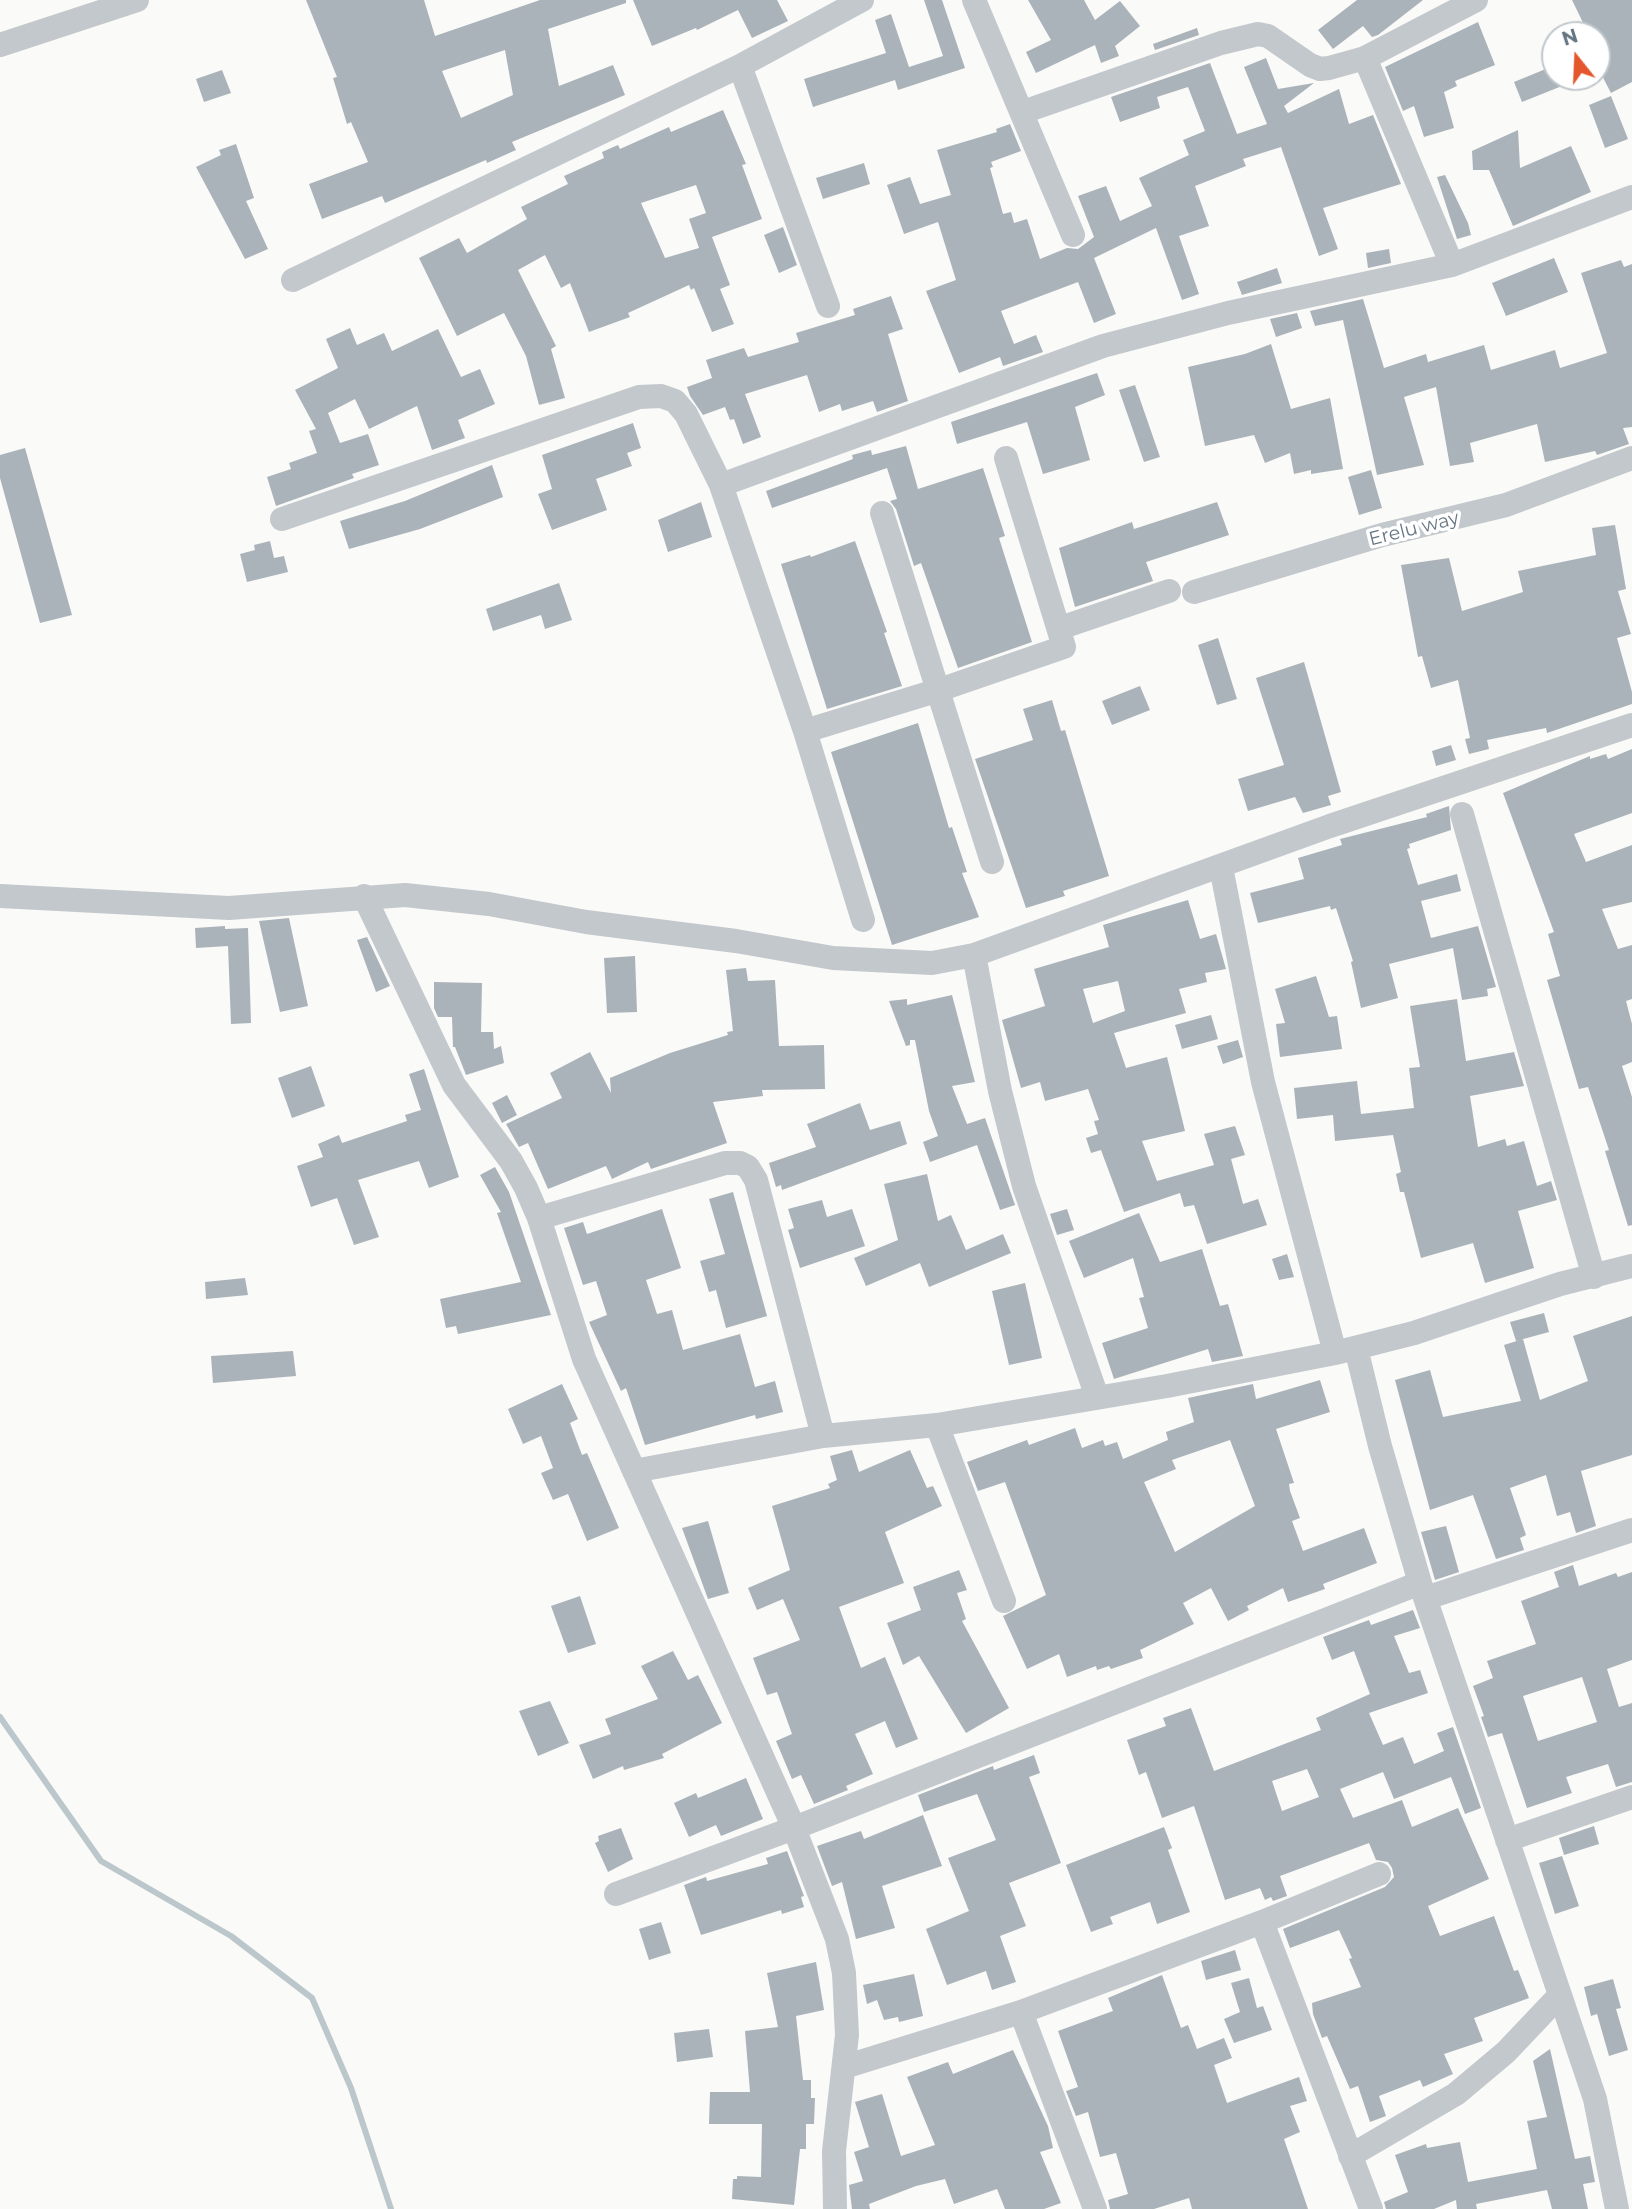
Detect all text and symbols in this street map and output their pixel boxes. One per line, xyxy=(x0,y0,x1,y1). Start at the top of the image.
north arrow xyxy=(1541,21,1611,91)
text: N xyxy=(1559,24,1581,51)
street label: Erelu way xyxy=(1367,507,1461,551)

